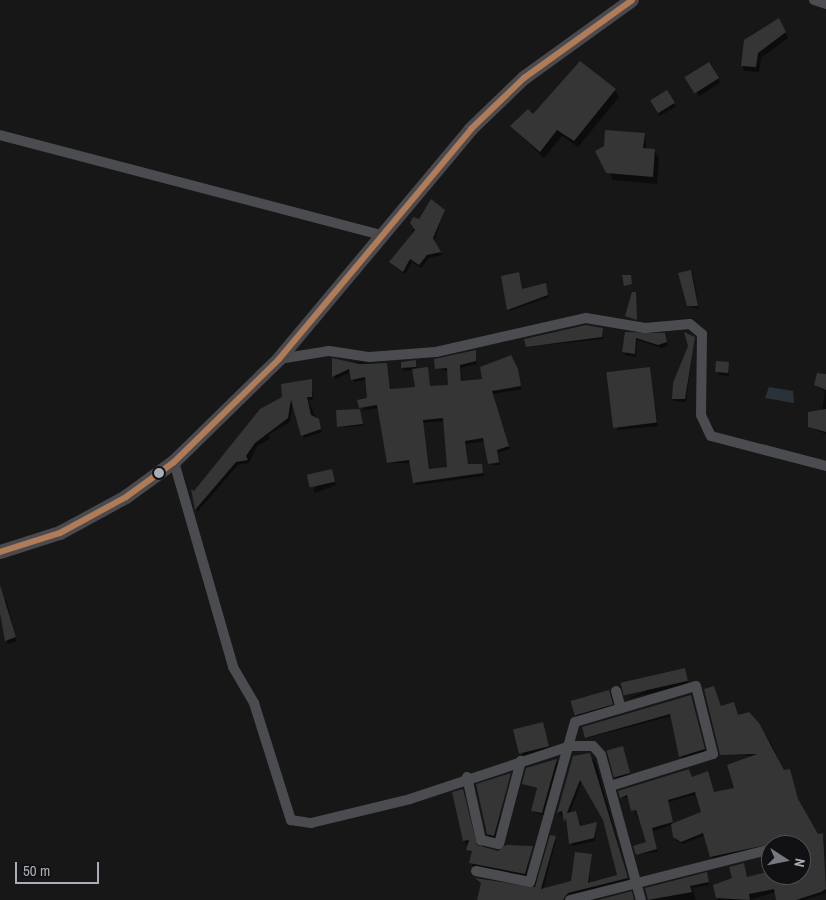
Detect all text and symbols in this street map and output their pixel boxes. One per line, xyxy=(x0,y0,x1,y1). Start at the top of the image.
unlabelled marker xyxy=(154,468,164,478)
north arrow xyxy=(761,835,811,885)
scale bar xyxy=(18,852,101,884)
text: N xyxy=(790,857,809,868)
text: 50 m xyxy=(23,860,50,881)

